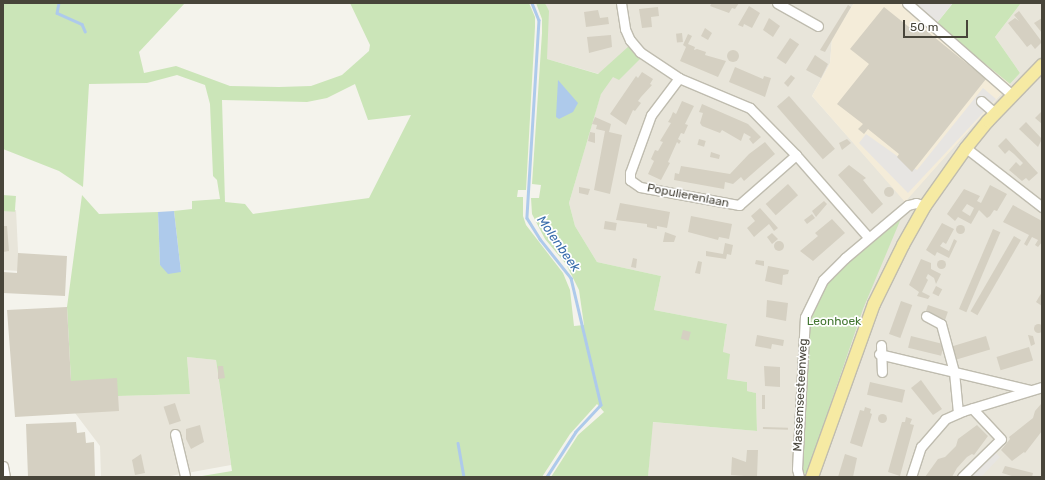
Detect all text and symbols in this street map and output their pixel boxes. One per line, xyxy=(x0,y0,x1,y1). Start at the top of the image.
scale bar xyxy=(905,12,970,38)
text: 50 m xyxy=(910,20,938,34)
street label: Populierenlaan xyxy=(646,181,730,211)
water label: Molenbeek xyxy=(533,213,583,275)
park label: Leonhoek xyxy=(807,315,861,329)
street label: Massemsesteenweg xyxy=(791,338,811,452)

